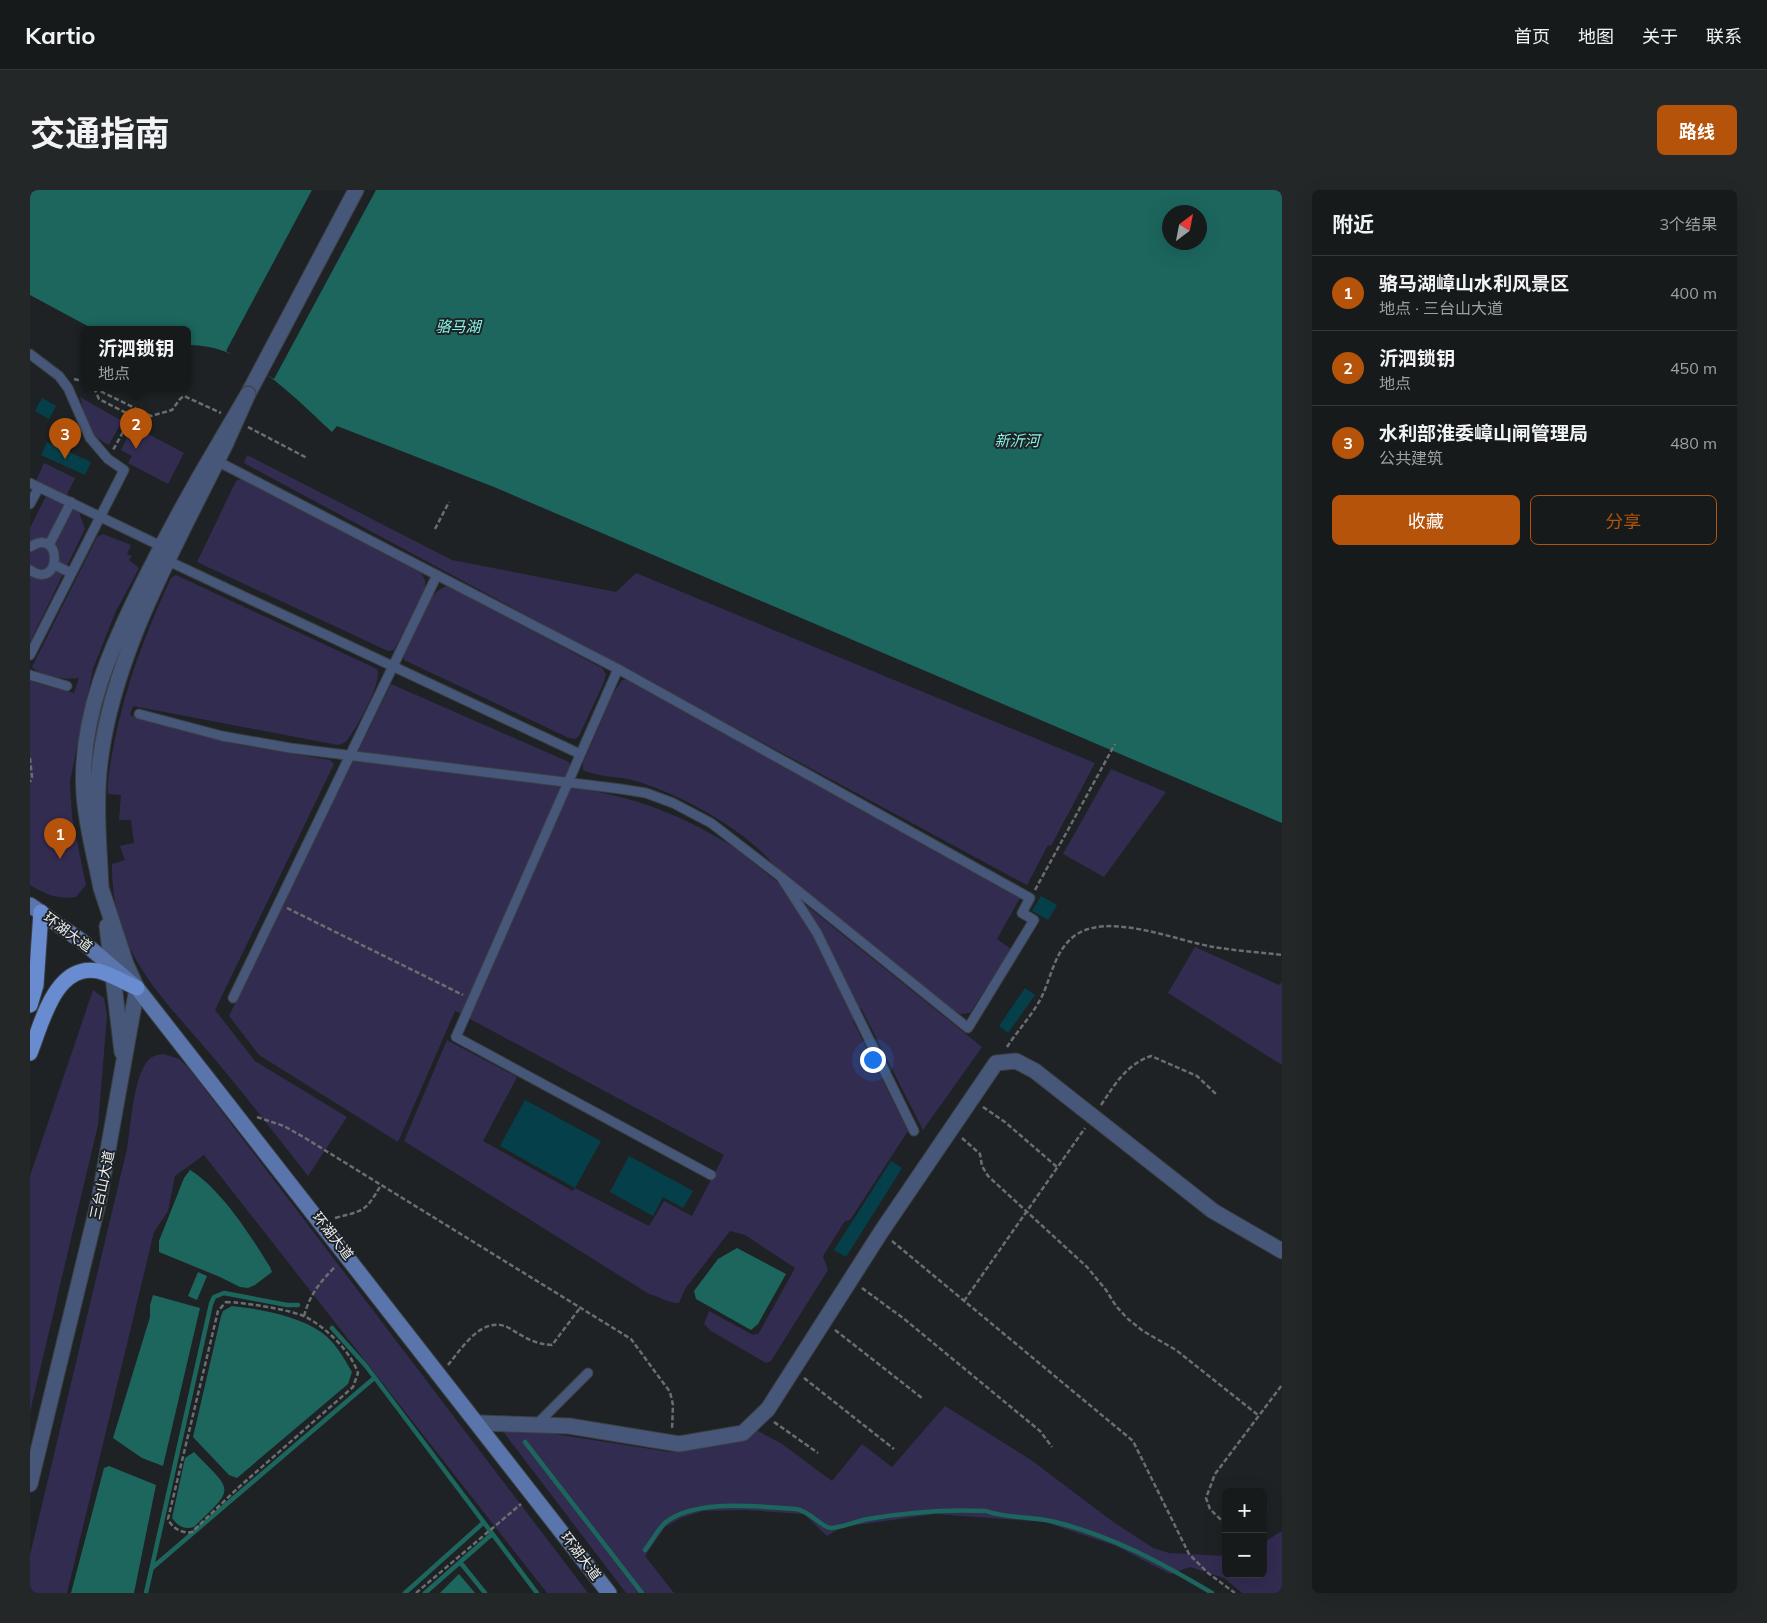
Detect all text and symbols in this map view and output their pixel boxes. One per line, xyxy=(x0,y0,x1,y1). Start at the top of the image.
text: Kartio xyxy=(25,20,96,50)
text: 首页 xyxy=(1514,25,1550,48)
text: 地图 xyxy=(1578,25,1614,48)
text: 关于 xyxy=(1642,25,1678,48)
text: 联系 xyxy=(1706,25,1742,48)
button: 路线 xyxy=(1657,105,1737,155)
text: 交通指南 xyxy=(30,111,170,155)
north arrow xyxy=(1162,205,1207,250)
text: 附近 xyxy=(1332,211,1374,237)
text: 3个结果 xyxy=(1659,214,1717,234)
text: 骆马湖嶂山水利风景区 xyxy=(1379,271,1569,295)
text: 1 xyxy=(1343,283,1353,303)
text: 400 m xyxy=(1670,283,1717,303)
text: 地点 · 三台山大道 xyxy=(1379,298,1503,318)
water label: 骆马湖 xyxy=(435,317,482,336)
popup xyxy=(81,326,191,391)
text: 沂泗锁钥 xyxy=(98,336,174,360)
text: 沂泗锁钥 xyxy=(1379,346,1455,370)
text: 2 xyxy=(1343,358,1353,378)
text: 450 m xyxy=(1670,358,1717,378)
text: 地点 xyxy=(98,363,130,383)
text: 地点 xyxy=(1379,373,1411,393)
pin: 2 xyxy=(120,408,152,449)
pin: 3 xyxy=(49,418,81,459)
text: 水利部淮委嶂山闸管理局 xyxy=(1379,421,1588,445)
water label: 新沂河 xyxy=(994,431,1042,450)
text: 3 xyxy=(1343,433,1353,453)
text: 480 m xyxy=(1670,433,1717,453)
text: 公共建筑 xyxy=(1379,448,1443,468)
button: 收藏 xyxy=(1332,495,1520,545)
button: 分享 xyxy=(1530,495,1717,545)
pin: 1 xyxy=(44,818,76,859)
street label: 环湖大道 xyxy=(40,908,96,956)
your location xyxy=(860,1047,886,1073)
street label: 三台山大道 xyxy=(86,1149,118,1221)
street label: 环湖大道 xyxy=(309,1208,357,1264)
map controls xyxy=(1222,1488,1267,1578)
button: + xyxy=(1222,1488,1267,1533)
street label: 环湖大道 xyxy=(557,1528,605,1584)
button: − xyxy=(1222,1533,1267,1578)

